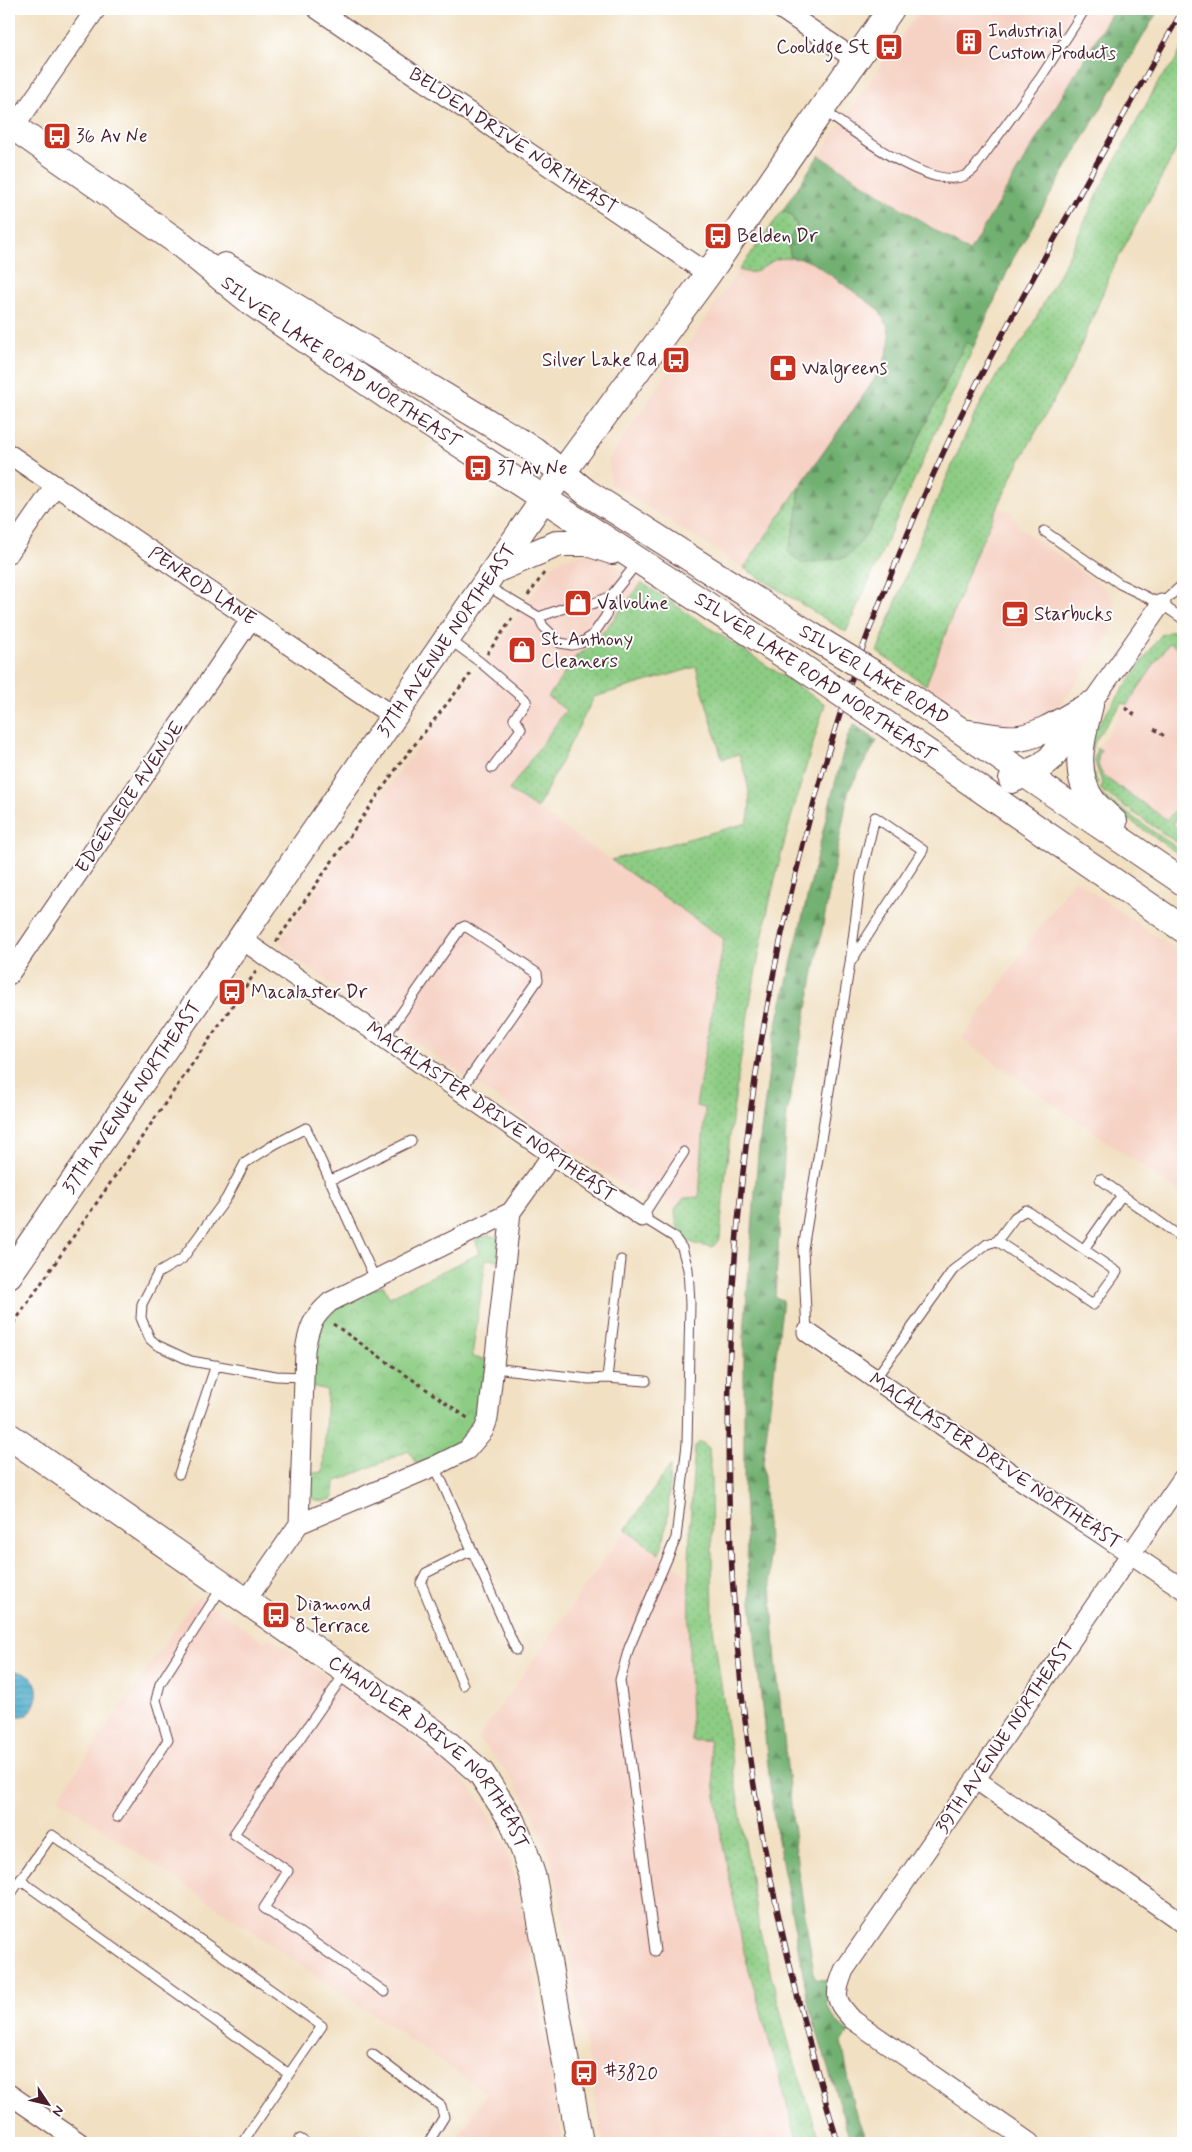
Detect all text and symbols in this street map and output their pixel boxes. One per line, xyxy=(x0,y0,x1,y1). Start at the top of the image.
place label: Industrial Custom Products xyxy=(988,19,1117,66)
building icon: Industrial Custom Products xyxy=(954,27,984,57)
bus stop icon: Coolidge St xyxy=(874,32,904,62)
place label: Coolidge St xyxy=(776,35,870,63)
street label: BELDEN DRIVE NORTHEAST xyxy=(404,62,622,220)
bus stop icon: 36 Av Ne xyxy=(42,121,72,151)
place label: 36 Av Ne xyxy=(76,124,147,149)
bus stop icon: Belden Dr xyxy=(703,221,733,251)
place label: Belden Dr xyxy=(737,224,818,249)
street label: SILVER LAKE ROAD NORTHEAST xyxy=(216,270,467,455)
bus stop icon: Silver Lake Rd xyxy=(661,345,691,375)
place label: Silver Lake Rd xyxy=(542,348,657,373)
pharmacy icon: Walgreens xyxy=(768,353,798,383)
place label: Walgreens xyxy=(802,356,887,383)
bus stop icon: 37 Av Ne xyxy=(463,453,493,483)
place label: 37 Av Ne xyxy=(497,456,568,481)
street label: 37TH AVENUE NORTHEAST xyxy=(371,539,521,741)
street label: PENROD LANE xyxy=(143,541,261,631)
street label: SILVER LAKE ROAD NORTHEAST xyxy=(689,587,942,768)
shop icon: Valvoline xyxy=(563,588,593,618)
place label: Valvoline xyxy=(597,591,669,616)
cafe icon: Starbucks xyxy=(1000,599,1030,629)
place label: Starbucks xyxy=(1034,602,1113,627)
street label: SILVER LAKE ROAD xyxy=(794,619,954,731)
place label: St. Anthony Cleaners xyxy=(541,627,633,674)
shop icon: St. Anthony Cleaners xyxy=(507,635,537,665)
street label: EDGEMERE AVENUE xyxy=(70,716,190,878)
bus stop icon: Macalaster Dr xyxy=(217,977,247,1007)
place label: Macalaster Dr xyxy=(251,980,368,1005)
street label: 37TH AVENUE NORTHEAST xyxy=(56,996,207,1198)
street label: MACALASTER DRIVE NORTHEAST xyxy=(361,1016,621,1208)
street label: MACALASTER DRIVE NORTHEAST xyxy=(864,1367,1126,1555)
place label: Diamond 8 Terrace xyxy=(295,1592,371,1639)
bus stop icon: Diamond 8 Terrace xyxy=(261,1600,291,1630)
street label: 39TH AVENUE NORTHEAST xyxy=(930,1633,1080,1839)
street label: CHANDLER DRIVE NORTHEAST xyxy=(323,1650,535,1852)
bus stop icon: #3820 xyxy=(569,2058,599,2088)
place label: #3820 xyxy=(603,2061,658,2086)
north arrow xyxy=(22,2080,72,2130)
text: N xyxy=(48,2102,68,2120)

